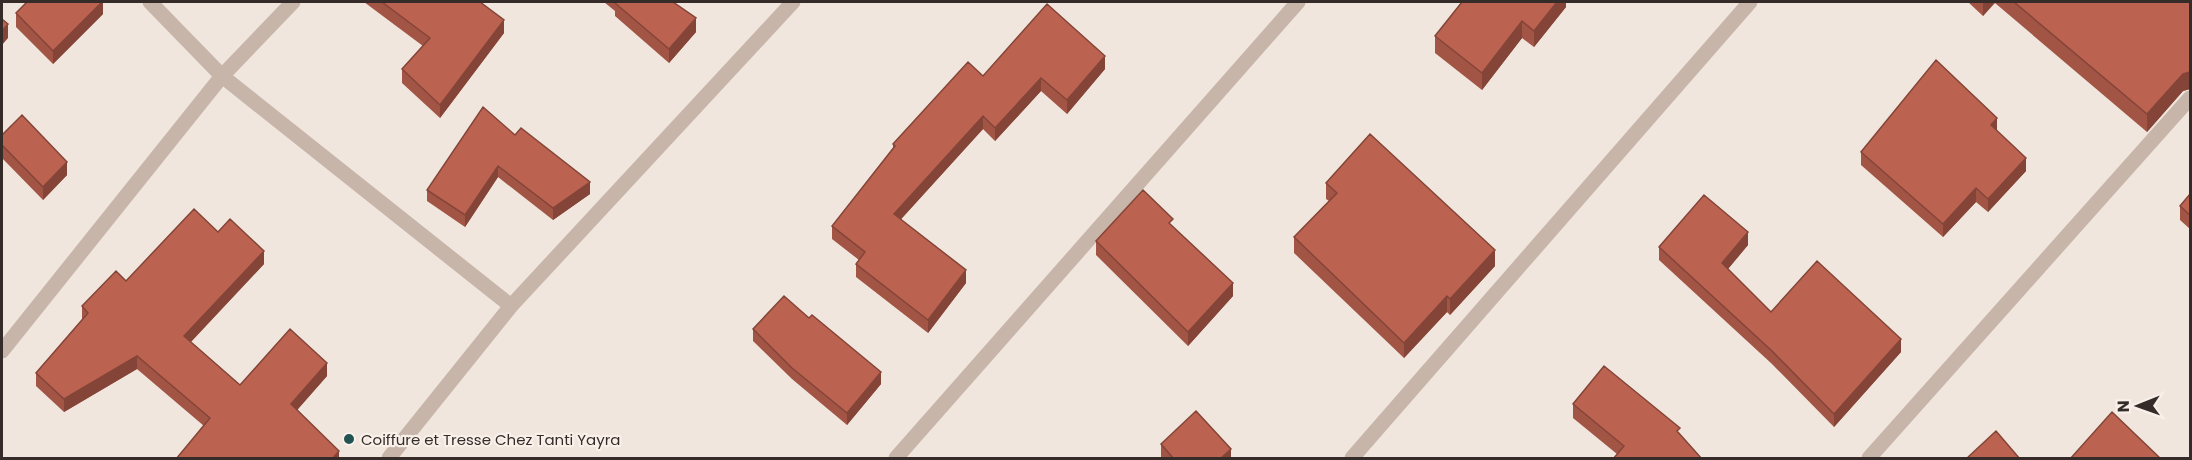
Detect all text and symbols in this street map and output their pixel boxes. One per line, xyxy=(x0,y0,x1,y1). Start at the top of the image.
north arrow xyxy=(2108,376,2168,436)
text: N xyxy=(2112,400,2135,412)
place label: Coiffure et Tresse Chez Tanti Yayra xyxy=(361,429,620,450)
marker: Coiffure et Tresse Chez Tanti Yayra xyxy=(342,432,356,446)

